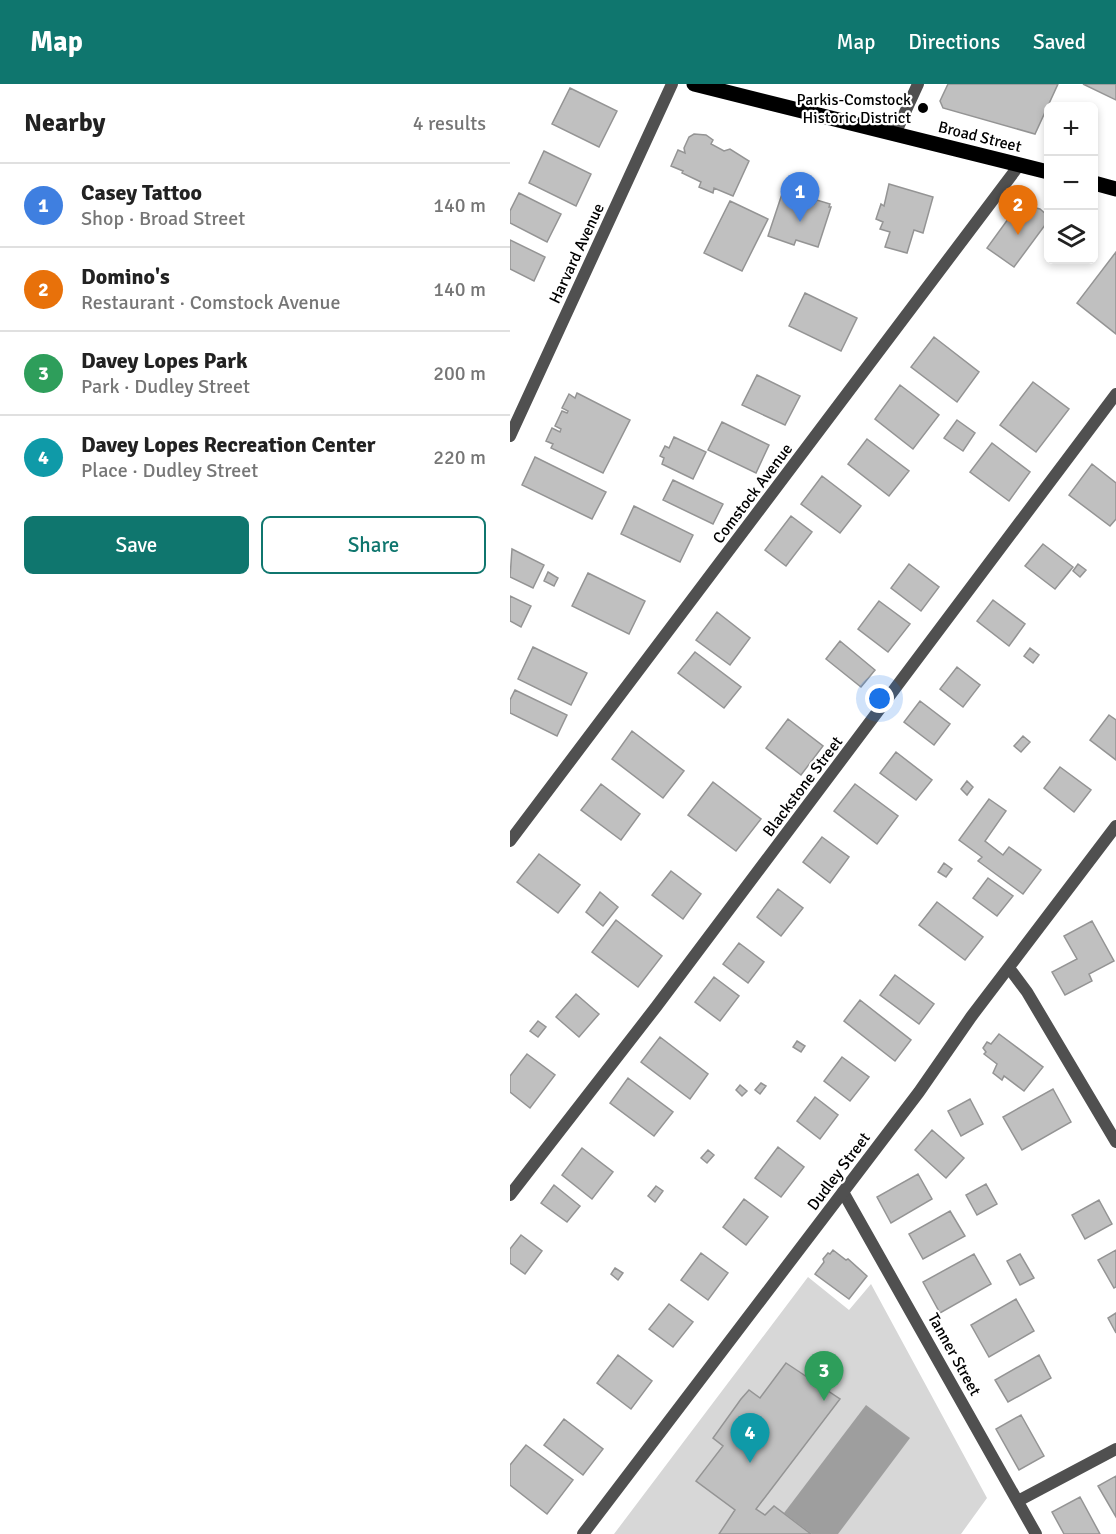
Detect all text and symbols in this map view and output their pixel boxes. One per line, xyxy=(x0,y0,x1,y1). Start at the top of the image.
text: Map xyxy=(30,25,83,59)
text: Map xyxy=(837,29,875,55)
text: Directions xyxy=(908,29,1000,55)
text: Saved xyxy=(1033,29,1086,55)
place label: Parkis-Comstock Historic District xyxy=(796,90,911,128)
marker: Parkis-Comstock Historic District xyxy=(916,101,930,115)
map controls xyxy=(1044,102,1098,264)
button: + xyxy=(1044,102,1098,156)
text: Nearby xyxy=(24,107,105,139)
text: 4 results xyxy=(413,111,486,136)
street label: Broad Street xyxy=(936,117,1024,157)
button: − xyxy=(1044,156,1098,210)
pin: 1 xyxy=(780,172,820,222)
text: Casey Tattoo xyxy=(81,179,202,206)
pin: 2 xyxy=(998,186,1038,235)
text: 1 xyxy=(38,193,49,218)
text: 140 m xyxy=(433,193,486,218)
street label: Harvard Avenue xyxy=(545,200,609,307)
text: Shop · Broad Street xyxy=(81,206,245,231)
button: layers xyxy=(1044,210,1098,264)
text: Domino's xyxy=(81,263,170,290)
text: 2 xyxy=(38,277,49,302)
text: 140 m xyxy=(433,277,486,302)
text: Restaurant · Comstock Avenue xyxy=(81,290,340,315)
text: Davey Lopes Park xyxy=(81,347,247,374)
text: 3 xyxy=(38,361,49,386)
text: 200 m xyxy=(433,361,486,386)
text: Park · Dudley Street xyxy=(81,374,250,399)
text: Davey Lopes Recreation Center xyxy=(81,431,376,458)
street label: Comstock Avenue xyxy=(709,439,797,548)
text: 4 xyxy=(38,445,49,470)
text: 220 m xyxy=(433,445,486,470)
text: Place · Dudley Street xyxy=(81,458,258,483)
button: Save xyxy=(24,516,249,574)
button: Share xyxy=(261,516,486,574)
your location xyxy=(865,684,894,713)
street label: Blackstone Street xyxy=(758,732,847,841)
street label: Dudley Street xyxy=(803,1128,875,1215)
street label: Tanner Street xyxy=(923,1310,985,1400)
pin: 3 xyxy=(804,1352,844,1401)
pin: 4 xyxy=(730,1414,770,1463)

